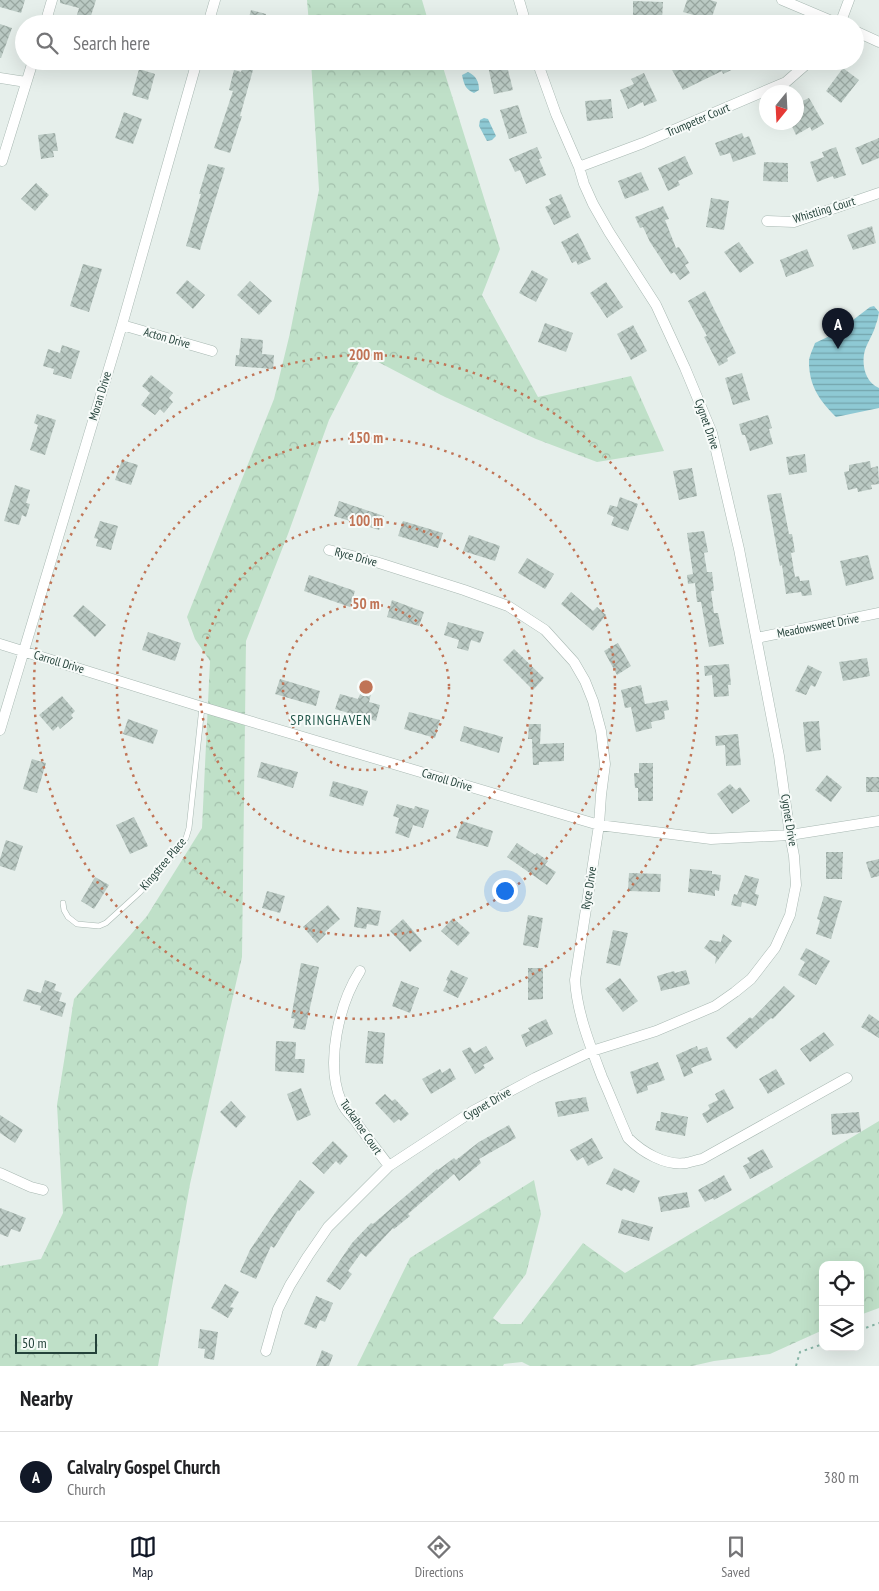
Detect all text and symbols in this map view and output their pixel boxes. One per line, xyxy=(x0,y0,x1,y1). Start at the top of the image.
search box xyxy=(15,15,864,70)
icon: search xyxy=(33,29,61,57)
text: Search here xyxy=(73,31,150,55)
north arrow xyxy=(759,85,804,130)
street label: Trumpeter Court xyxy=(664,99,732,140)
street label: Whistling Court xyxy=(791,193,857,226)
pin: A xyxy=(822,308,854,349)
street label: Acton Drive xyxy=(142,324,192,351)
text: 200 m xyxy=(349,345,383,364)
street label: Moran Drive xyxy=(85,369,114,422)
street label: Cygnet Drive xyxy=(692,397,723,451)
text: 150 m xyxy=(349,428,383,447)
text: 100 m xyxy=(349,511,383,530)
street label: Ryce Drive xyxy=(333,544,379,569)
text: 50 m xyxy=(352,594,380,613)
street label: Meadowsweet Drive xyxy=(776,610,860,641)
street label: Carroll Drive xyxy=(32,647,86,676)
centre of rings xyxy=(357,678,375,696)
district label: SPRINGHAVEN xyxy=(290,711,372,729)
street label: Carroll Drive xyxy=(420,765,474,794)
street label: Cygnet Drive xyxy=(778,793,801,847)
street label: Kingstree Place xyxy=(136,834,189,893)
street label: Ryce Drive xyxy=(578,865,599,911)
your location xyxy=(492,878,518,904)
street label: Cygnet Drive xyxy=(460,1084,513,1123)
street label: Tuckahoe Court xyxy=(337,1096,386,1158)
map controls xyxy=(819,1261,864,1351)
button: locate xyxy=(819,1261,864,1306)
button: layers xyxy=(819,1306,864,1351)
scale bar xyxy=(15,1331,98,1354)
text: 50 m xyxy=(22,1334,47,1352)
text: Nearby xyxy=(20,1385,73,1412)
text: Calvalry Gospel Church xyxy=(67,1455,220,1479)
text: A xyxy=(32,1467,40,1487)
text: 380 m xyxy=(824,1467,859,1487)
text: Church xyxy=(67,1479,105,1499)
tab: Map xyxy=(129,1533,157,1581)
tab: Directions xyxy=(415,1533,463,1581)
tab: Saved xyxy=(721,1533,750,1581)

